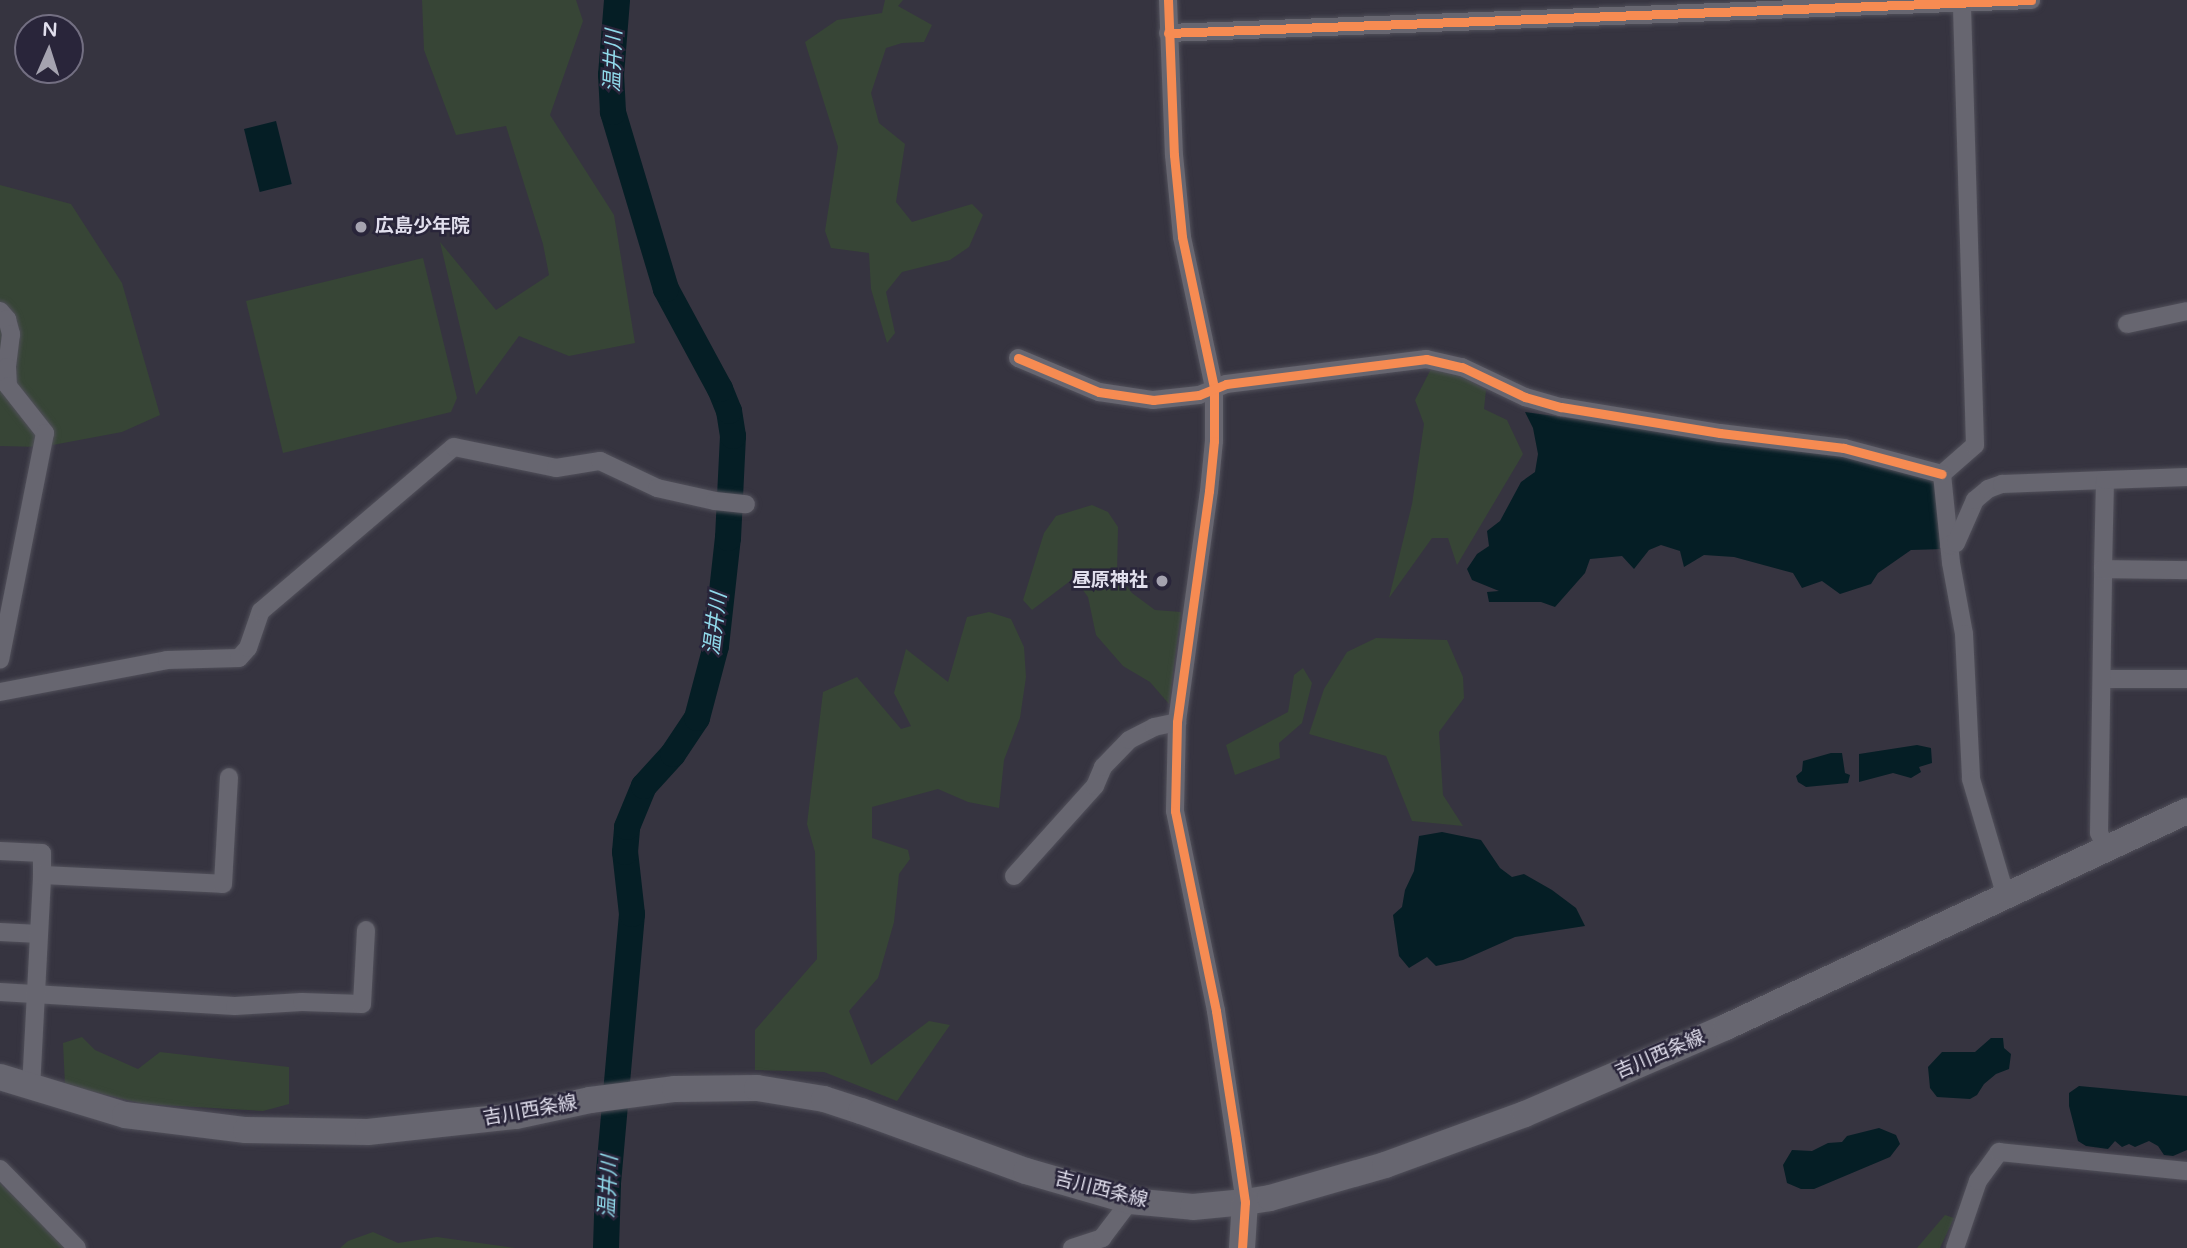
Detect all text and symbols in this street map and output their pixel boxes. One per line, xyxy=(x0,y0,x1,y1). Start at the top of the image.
north arrow xyxy=(14,14,84,84)
text: N xyxy=(42,19,58,41)
water label: 温井川 xyxy=(600,29,628,93)
place label: 広島少年院 xyxy=(375,216,470,238)
marker: 広島少年院 xyxy=(353,219,369,235)
place label: 昼原神社 xyxy=(1072,570,1148,592)
marker: 昼原神社 xyxy=(1154,573,1170,589)
water label: 温井川 xyxy=(700,591,732,657)
street label: 吉川西条線 xyxy=(1612,1026,1708,1084)
street label: 吉川西条線 xyxy=(481,1092,579,1130)
water label: 温井川 xyxy=(595,1155,623,1219)
street label: 吉川西条線 xyxy=(1052,1167,1150,1213)

